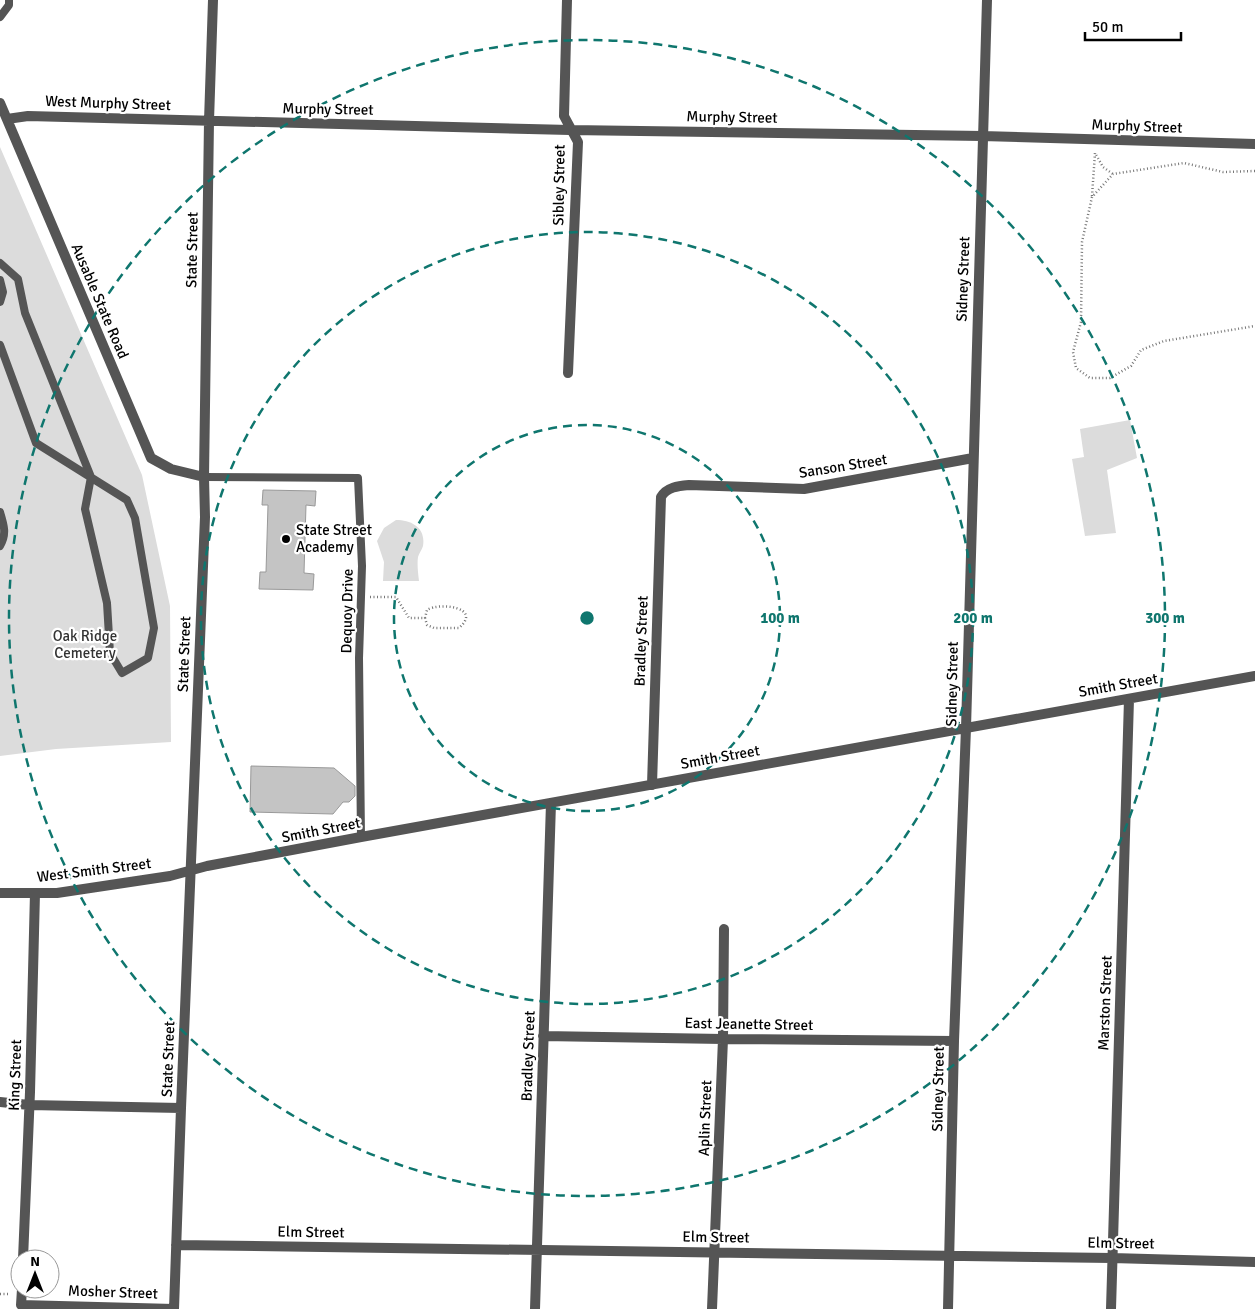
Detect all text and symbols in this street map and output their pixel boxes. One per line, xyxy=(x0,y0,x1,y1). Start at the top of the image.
scale bar xyxy=(1085,10,1181,42)
text: 50 m xyxy=(1092,18,1123,36)
street label: West Murphy Street xyxy=(45,92,171,114)
street label: Murphy Street xyxy=(282,99,374,119)
street label: Murphy Street xyxy=(686,107,778,127)
street label: Murphy Street xyxy=(1091,115,1183,137)
street label: Sibley Street xyxy=(549,144,569,226)
street label: State Street xyxy=(182,212,202,288)
street label: Sidney Street xyxy=(953,236,973,322)
street label: Ausable State Road xyxy=(68,241,132,361)
street label: Sanson Street xyxy=(798,450,888,482)
place label: State Street Academy xyxy=(296,521,372,556)
marker: State Street Academy xyxy=(280,533,292,545)
street label: Dequoy Drive xyxy=(337,568,357,654)
street label: Bradley Street xyxy=(630,595,652,687)
centre of rings xyxy=(578,609,596,627)
text: 100 m xyxy=(760,609,800,627)
text: 200 m xyxy=(953,609,993,627)
text: 300 m xyxy=(1145,609,1185,627)
street label: State Street xyxy=(174,616,194,692)
park label: Oak Ridge Cemetery xyxy=(53,627,117,662)
street label: Sidney Street xyxy=(942,641,962,727)
street label: Smith Street xyxy=(1077,669,1159,701)
street label: Smith Street xyxy=(679,741,761,773)
street label: Smith Street xyxy=(280,814,362,846)
street label: West Smith Street xyxy=(36,854,152,886)
street label: Marston Street xyxy=(1094,955,1116,1051)
street label: Bradley Street xyxy=(517,1010,539,1102)
street label: East Jeanette Street xyxy=(684,1014,814,1034)
street label: State Street xyxy=(158,1021,178,1097)
street label: King Street xyxy=(5,1039,25,1111)
street label: Sidney Street xyxy=(928,1046,948,1132)
street label: Aplin Street xyxy=(695,1080,715,1156)
street label: Elm Street xyxy=(277,1222,345,1242)
street label: Elm Street xyxy=(682,1227,750,1247)
street label: Elm Street xyxy=(1087,1233,1155,1253)
north arrow xyxy=(10,1249,60,1299)
text: N xyxy=(30,1253,40,1270)
street label: Mosher Street xyxy=(68,1281,158,1303)

